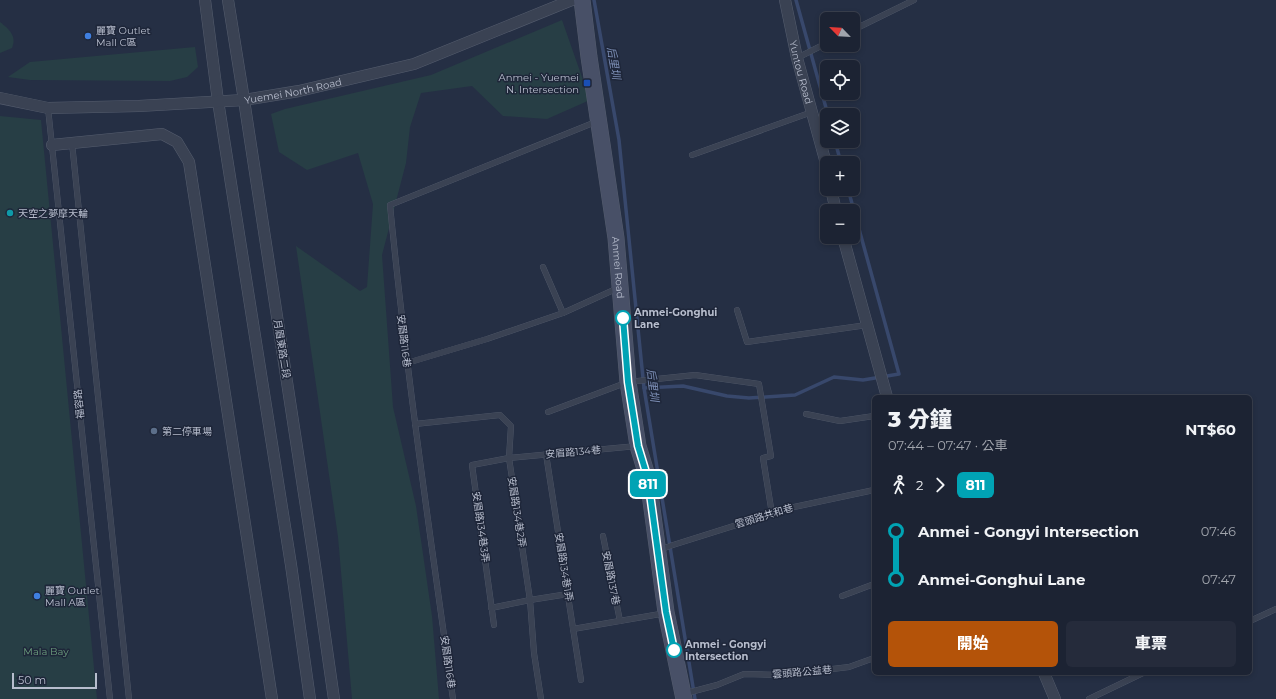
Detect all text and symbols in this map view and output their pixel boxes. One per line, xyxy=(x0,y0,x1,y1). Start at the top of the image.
north arrow xyxy=(820,12,860,52)
map controls xyxy=(820,12,860,244)
place label: 麗寶 Outlet Mall C區 xyxy=(96,24,151,49)
marker: 麗寶 Outlet Mall C區 xyxy=(83,31,93,41)
street label: Yuntou Road xyxy=(787,39,816,105)
water label: 后里圳 xyxy=(604,46,624,82)
button: locate xyxy=(820,60,860,100)
place label: Anmei - Yuemei N. Intersection xyxy=(499,71,579,96)
street label: Yuemei North Road xyxy=(243,75,343,106)
marker: Anmei - Yuemei N. Intersection xyxy=(582,78,592,88)
button: layers xyxy=(820,108,860,148)
button: + xyxy=(820,156,860,196)
button: − xyxy=(820,204,860,244)
place label: 天空之夢摩天輪 xyxy=(18,207,88,220)
marker: 天空之夢摩天輪 xyxy=(5,208,15,218)
street label: Anmei Road xyxy=(609,236,628,299)
place label: Anmei-Gonghui Lane xyxy=(633,306,717,331)
marker: Anmei-Gonghui Lane xyxy=(615,310,631,326)
street label: 安眉路116巷 xyxy=(394,314,414,368)
street label: 月眉東路二段 xyxy=(271,318,293,380)
water label: 后里圳 xyxy=(644,368,662,404)
street label: 福容路 xyxy=(71,388,87,420)
text: 3 分鐘 xyxy=(888,406,952,433)
text: NT$60 xyxy=(1185,420,1236,439)
place label: 第二停車場 xyxy=(162,425,212,438)
marker: 第二停車場 xyxy=(149,426,159,436)
text: 07:44 – 07:47 · 公車 xyxy=(888,437,1008,453)
street label: 安眉路134巷 xyxy=(545,443,601,461)
line badge: 811 xyxy=(625,471,671,497)
icon: walk xyxy=(888,474,910,496)
icon: forward xyxy=(929,474,951,496)
text: 811 xyxy=(638,475,658,493)
street label: 安眉路134巷2弄 xyxy=(505,476,529,548)
text: 811 xyxy=(965,476,986,494)
text: 2 xyxy=(916,477,923,493)
street label: 安眉路134巷3弄 xyxy=(470,491,492,563)
street label: 雲頭路共和巷 xyxy=(733,501,795,531)
text: Anmei - Gongyi Intersection xyxy=(918,522,1139,541)
text: 07:46 xyxy=(1201,523,1236,539)
street label: 安眉路134巷1弄 xyxy=(552,532,576,602)
street label: 安眉路137巷 xyxy=(599,550,623,606)
text: Anmei-Gonghui Lane xyxy=(918,570,1085,589)
text: 07:47 xyxy=(1202,571,1236,587)
place label: 麗寶 Outlet Mall A區 xyxy=(45,584,100,609)
marker: 麗寶 Outlet Mall A區 xyxy=(32,591,42,601)
button: 開始 xyxy=(888,621,1058,667)
button: 車票 xyxy=(1066,621,1236,667)
street label: 安眉路116巷 xyxy=(438,635,458,689)
place label: Anmei - Gongyi Intersection xyxy=(684,638,766,663)
marker: Anmei - Gongyi Intersection xyxy=(666,642,682,658)
park label: Mala Bay xyxy=(23,645,69,658)
street label: 雲頭路公益巷 xyxy=(772,663,832,681)
scale bar xyxy=(12,671,97,690)
text: 50 m xyxy=(18,673,46,687)

